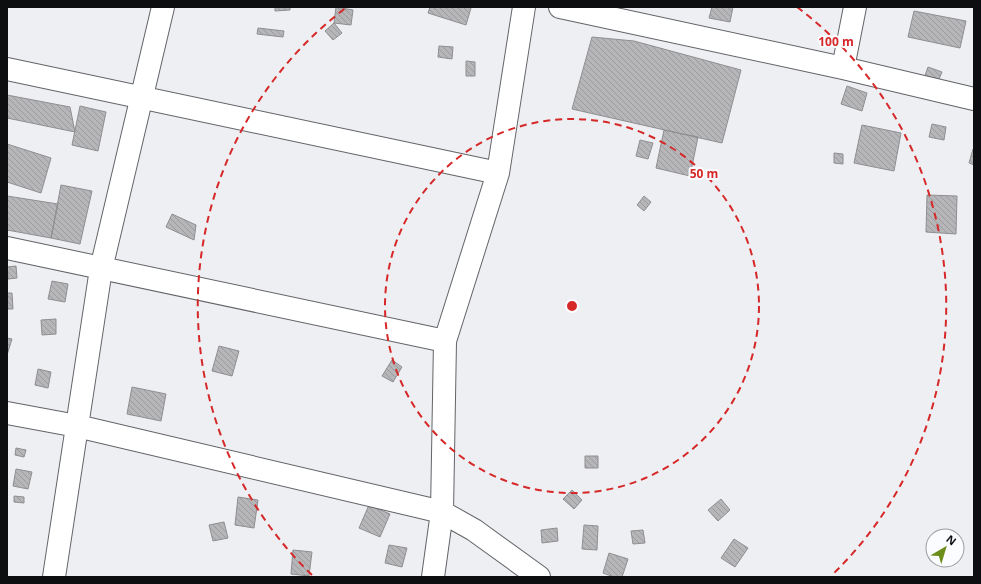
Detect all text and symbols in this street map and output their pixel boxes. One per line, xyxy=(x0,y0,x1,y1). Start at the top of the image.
text: 100 m xyxy=(818,33,854,50)
text: 50 m xyxy=(690,165,718,182)
centre of rings xyxy=(565,299,579,313)
north arrow xyxy=(925,528,965,568)
text: N xyxy=(943,531,960,548)

